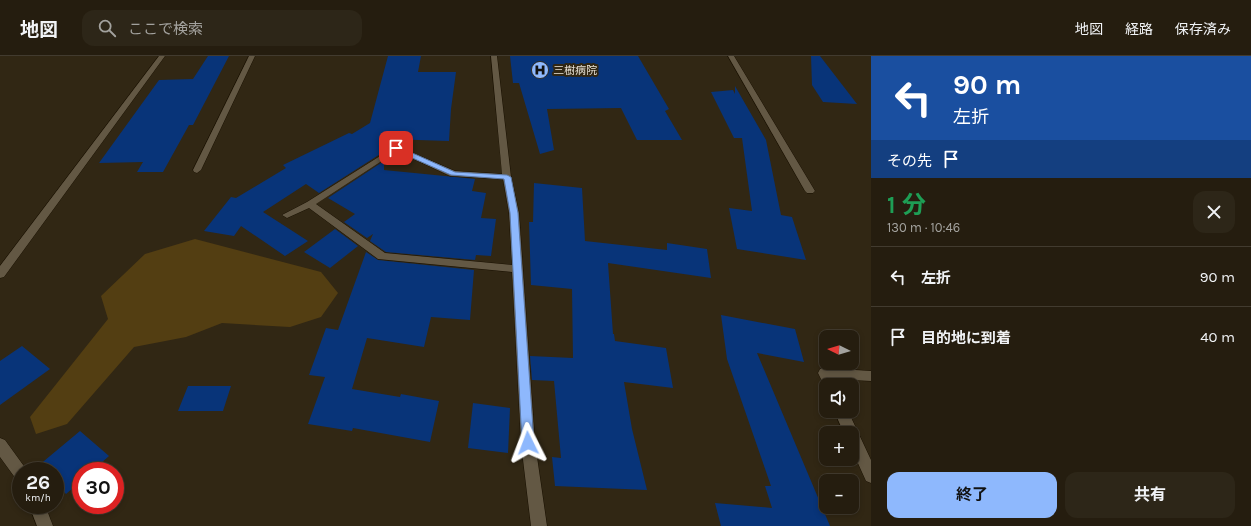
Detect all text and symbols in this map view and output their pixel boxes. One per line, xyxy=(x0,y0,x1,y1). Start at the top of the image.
search box xyxy=(82,10,362,46)
icon: search xyxy=(96,17,118,39)
text: 地図 xyxy=(20,19,58,41)
text: ここで検索 xyxy=(128,20,203,38)
text: 地図 xyxy=(1075,21,1103,38)
text: 経路 xyxy=(1125,21,1153,38)
text: 保存済み xyxy=(1175,21,1231,38)
hospital icon: 三樹病院 xyxy=(530,60,550,80)
place label: 三樹病院 xyxy=(553,64,597,77)
text: 90 m xyxy=(953,68,1021,101)
icon: left xyxy=(887,72,939,124)
text: 左折 xyxy=(953,106,989,128)
pin xyxy=(379,131,413,165)
icon: arrive xyxy=(385,137,407,159)
icon: arrive xyxy=(940,148,962,170)
text: その先 xyxy=(887,152,932,170)
text: 1 分 xyxy=(887,191,926,219)
button: close xyxy=(1193,191,1235,233)
text: 130 m · 10:46 xyxy=(887,220,960,235)
icon: left xyxy=(887,266,909,288)
text: 90 m xyxy=(1200,268,1235,286)
text: 左折 xyxy=(921,269,951,287)
icon: arrive xyxy=(887,326,909,348)
text: 40 m xyxy=(1200,328,1235,346)
text: 目的地に到着 xyxy=(921,329,1011,347)
north arrow xyxy=(819,330,859,370)
map controls xyxy=(819,330,859,514)
button: sound xyxy=(819,378,859,418)
position arrow xyxy=(507,422,549,464)
button: + xyxy=(819,426,859,466)
speed limit sign: 30 xyxy=(72,462,124,514)
text: 26 xyxy=(26,471,50,494)
button: 終了 xyxy=(887,472,1057,518)
button: 共有 xyxy=(1065,472,1235,518)
button: − xyxy=(819,474,859,514)
text: km/h xyxy=(25,492,51,504)

